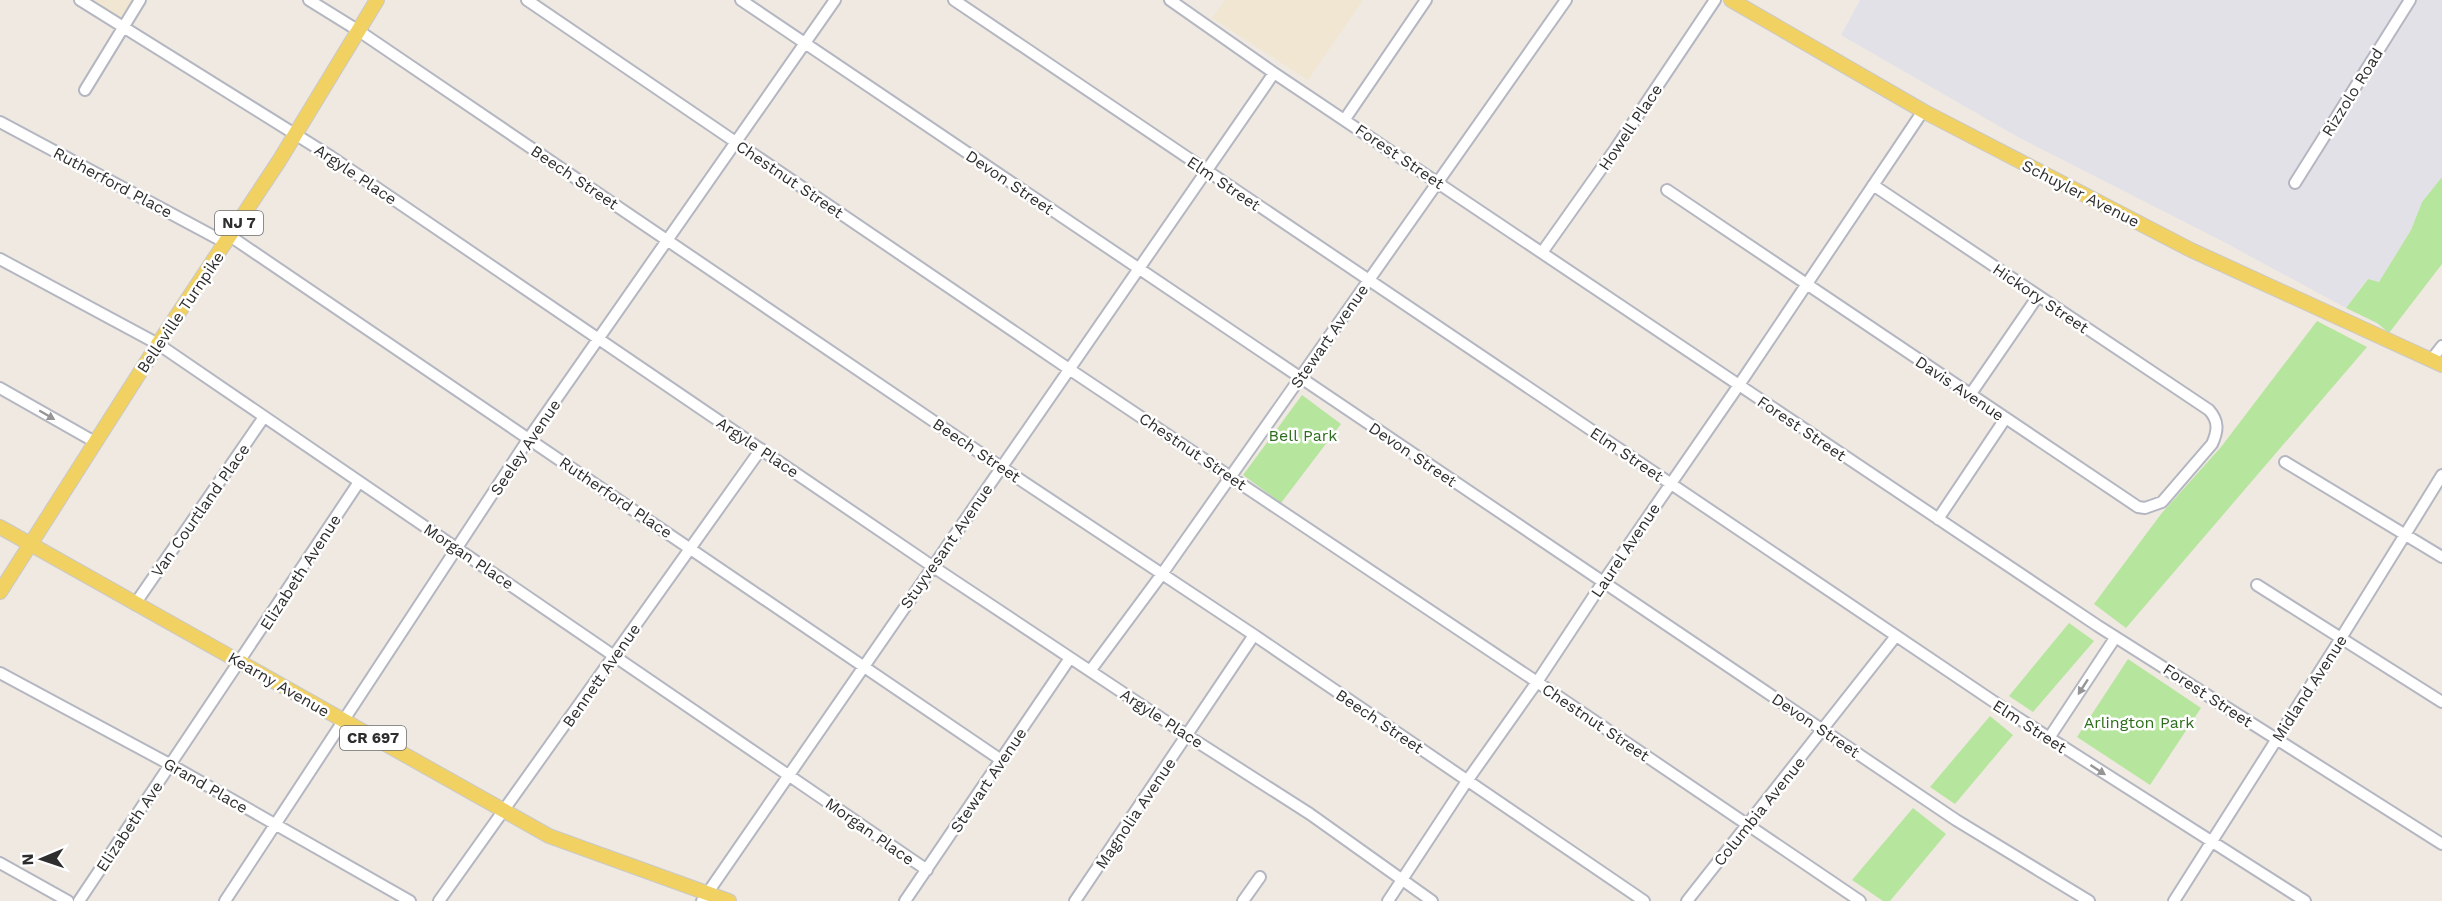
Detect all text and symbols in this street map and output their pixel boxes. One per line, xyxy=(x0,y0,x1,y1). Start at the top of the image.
street label: Rizzolo Road xyxy=(2318,45,2387,140)
street label: Howell Place xyxy=(1595,81,1666,174)
street label: Forest Street xyxy=(1352,120,1448,193)
street label: Chestnut Street xyxy=(732,136,847,222)
street label: Argyle Place xyxy=(311,140,400,209)
street label: Beech Street xyxy=(527,141,622,214)
street label: Rutherford Place xyxy=(50,143,176,222)
street label: Devon Street xyxy=(962,146,1058,219)
street label: Elm Street xyxy=(1184,152,1264,215)
street label: Schuyler Avenue xyxy=(2019,156,2143,231)
road number: NJ 7 xyxy=(215,211,263,235)
street label: Belleville Turnpike xyxy=(133,248,228,377)
street label: Hickory Street xyxy=(1989,259,2092,338)
street label: Stewart Avenue xyxy=(1287,281,1372,392)
street label: Davis Avenue xyxy=(1912,352,2008,425)
street label: Forest Street xyxy=(1754,392,1850,465)
street label: Seeley Avenue xyxy=(486,396,565,499)
street label: Chestnut Street xyxy=(1135,408,1250,494)
one-way arrow xyxy=(39,410,56,420)
street label: Argyle Place xyxy=(713,413,802,482)
street label: Beech Street xyxy=(929,414,1024,487)
street label: Devon Street xyxy=(1365,418,1461,491)
street label: Elm Street xyxy=(1587,423,1667,486)
park label: Bell Park xyxy=(1269,426,1337,445)
street label: Van Courtland Place xyxy=(147,440,254,581)
street label: Rutherford Place xyxy=(556,453,676,542)
street label: Stuyvesant Avenue xyxy=(896,480,997,612)
street label: Laurel Avenue xyxy=(1587,499,1664,601)
street label: Elizabeth Avenue xyxy=(256,511,345,634)
street label: Morgan Place xyxy=(420,519,517,593)
street label: Bennett Avenue xyxy=(559,620,644,731)
street label: Midland Avenue xyxy=(2268,631,2351,745)
street label: Kearny Avenue xyxy=(225,648,333,721)
street label: Forest Street xyxy=(2159,659,2256,732)
street label: Chestnut Street xyxy=(1538,679,1653,765)
one-way arrow xyxy=(2078,679,2089,695)
street label: Argyle Place xyxy=(1117,685,1207,752)
street label: Beech Street xyxy=(1332,685,1427,758)
street label: Devon Street xyxy=(1768,689,1864,762)
street label: Elm Street xyxy=(1989,696,2070,757)
park label: Arlington Park xyxy=(2084,713,2194,732)
street label: Stewart Avenue xyxy=(946,724,1031,836)
road number: CR 697 xyxy=(340,726,406,750)
street label: Columbia Avenue xyxy=(1710,753,1809,870)
street label: Grand Place xyxy=(160,754,251,817)
street label: Magnolia Avenue xyxy=(1091,754,1180,872)
one-way arrow xyxy=(2090,764,2106,776)
street label: Elizabeth Ave xyxy=(92,777,167,875)
street label: Morgan Place xyxy=(822,794,918,869)
north arrow xyxy=(12,829,72,889)
text: N xyxy=(18,853,37,866)

